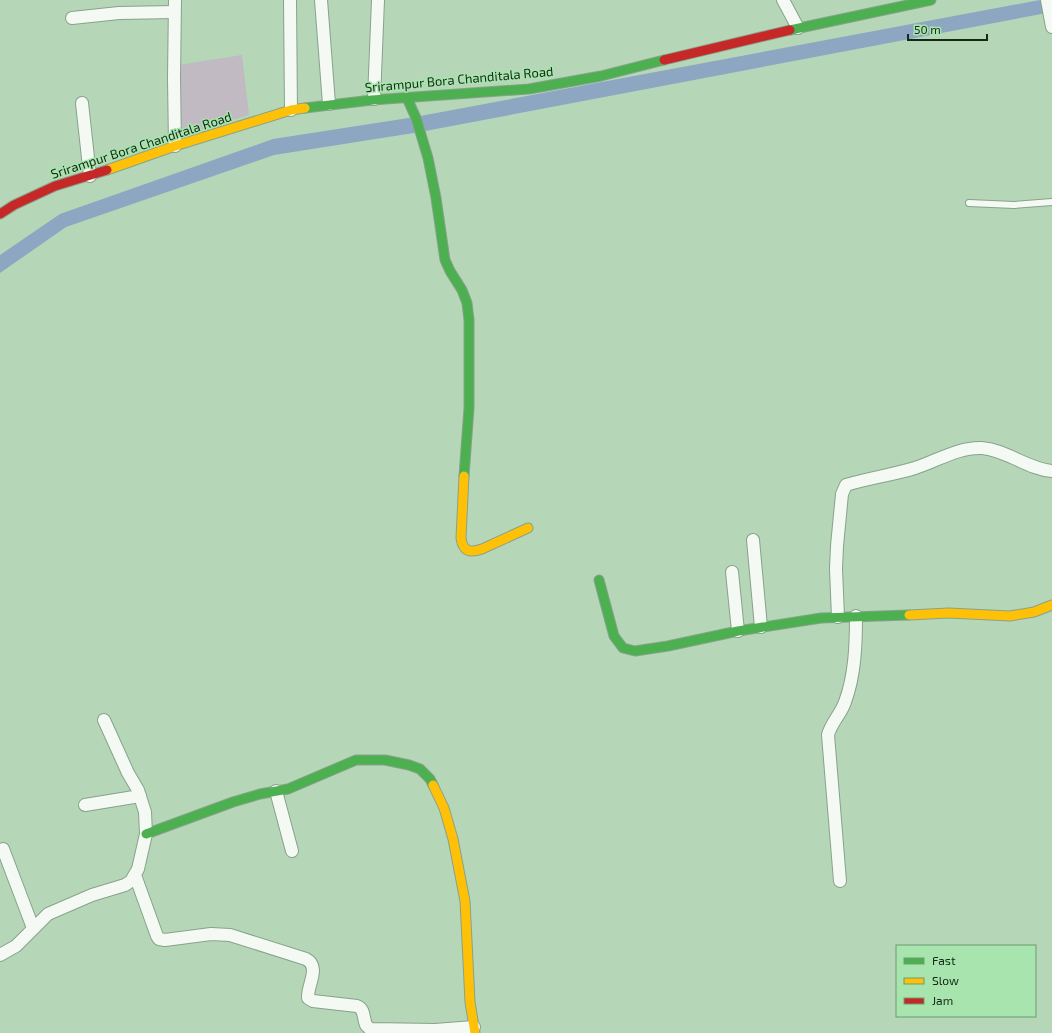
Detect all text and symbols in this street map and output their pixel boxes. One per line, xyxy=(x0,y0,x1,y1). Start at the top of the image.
scale bar xyxy=(908,16,987,42)
text: 50 m xyxy=(914,22,941,36)
street label: Srirampur Bora Chanditala Road xyxy=(364,63,554,95)
street label: Srirampur Bora Chanditala Road xyxy=(49,108,233,182)
legend xyxy=(896,945,1036,1017)
text: Fast xyxy=(932,953,956,967)
text: Slow xyxy=(932,973,959,987)
text: Jam xyxy=(932,993,953,1007)

